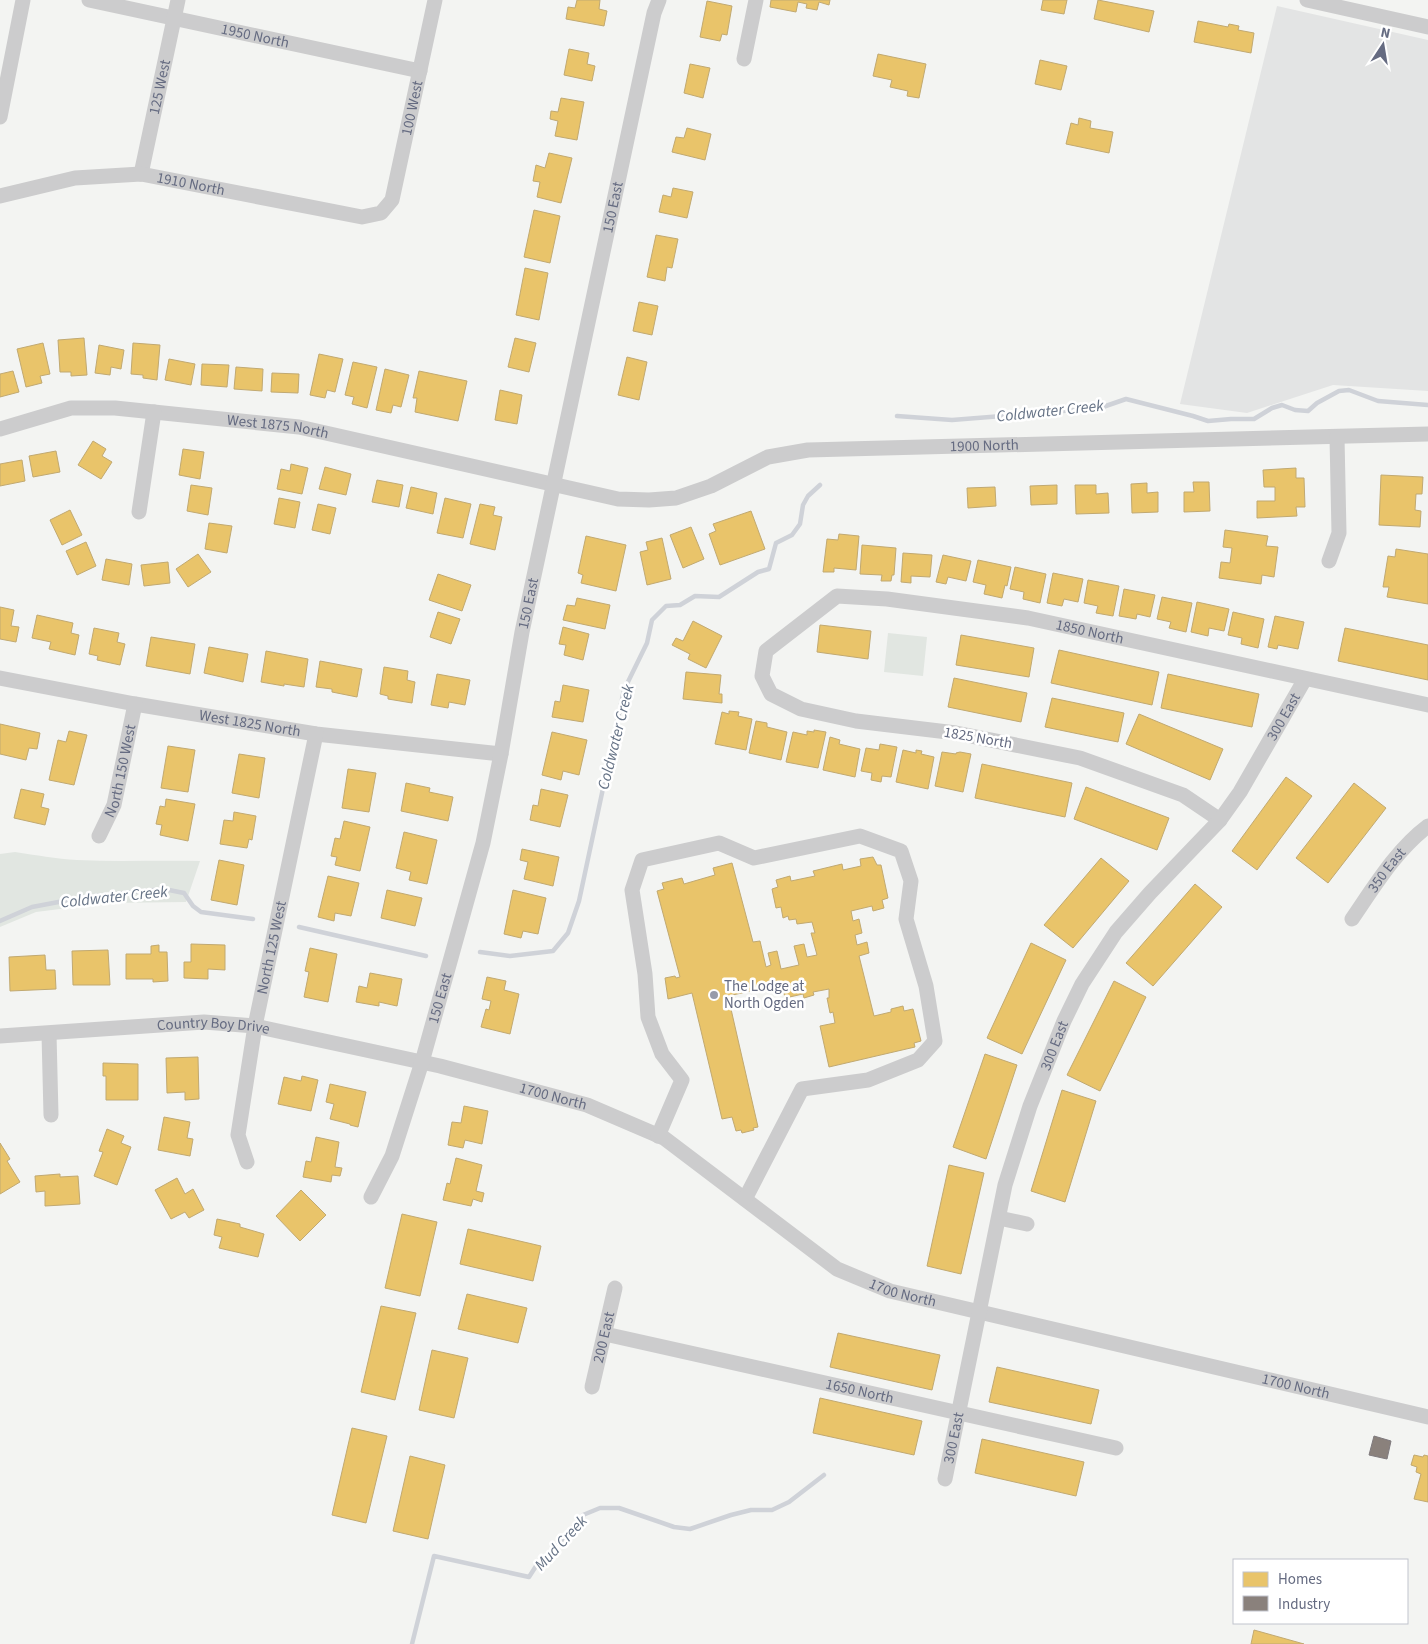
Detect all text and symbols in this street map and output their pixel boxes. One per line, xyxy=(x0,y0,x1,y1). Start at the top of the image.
street label: 1950 North xyxy=(219,18,291,53)
north arrow xyxy=(1358,20,1408,70)
text: N xyxy=(1379,23,1392,44)
street label: 125 West xyxy=(143,57,176,116)
street label: 100 West xyxy=(396,78,428,137)
street label: 1910 North xyxy=(155,167,227,201)
street label: 150 East xyxy=(597,180,628,235)
water label: Coldwater Creek xyxy=(995,394,1105,428)
street label: West 1875 North xyxy=(226,409,331,444)
street label: 1900 North xyxy=(949,434,1019,457)
street label: 150 East xyxy=(512,576,544,631)
street label: 1850 North xyxy=(1054,614,1126,649)
water label: Coldwater Creek xyxy=(592,682,640,792)
street label: 300 East xyxy=(1261,689,1305,744)
street label: West 1825 North xyxy=(198,704,302,742)
street label: North 150 West xyxy=(99,722,141,821)
street label: 1825 North xyxy=(942,722,1014,754)
street label: 350 East xyxy=(1362,843,1410,897)
water label: Coldwater Creek xyxy=(59,880,169,914)
street label: North 125 West xyxy=(251,899,291,996)
street label: 150 East xyxy=(423,970,457,1026)
place label: The Lodge at North Ogden xyxy=(724,976,805,1014)
marker: The Lodge at North Ogden xyxy=(708,989,720,1001)
street label: Country Boy Drive xyxy=(156,1011,272,1039)
street label: 300 East xyxy=(1035,1018,1074,1074)
street label: 1700 North xyxy=(517,1077,589,1115)
street label: 1700 North xyxy=(866,1273,939,1312)
street label: 200 East xyxy=(587,1310,620,1365)
street label: 1700 North xyxy=(1260,1368,1332,1404)
street label: 1650 North xyxy=(824,1373,896,1409)
street label: 300 East xyxy=(938,1410,969,1465)
water label: Mud Creek xyxy=(530,1510,593,1576)
legend xyxy=(1233,1559,1408,1624)
text: Homes xyxy=(1278,1569,1322,1590)
text: Industry xyxy=(1278,1594,1330,1615)

